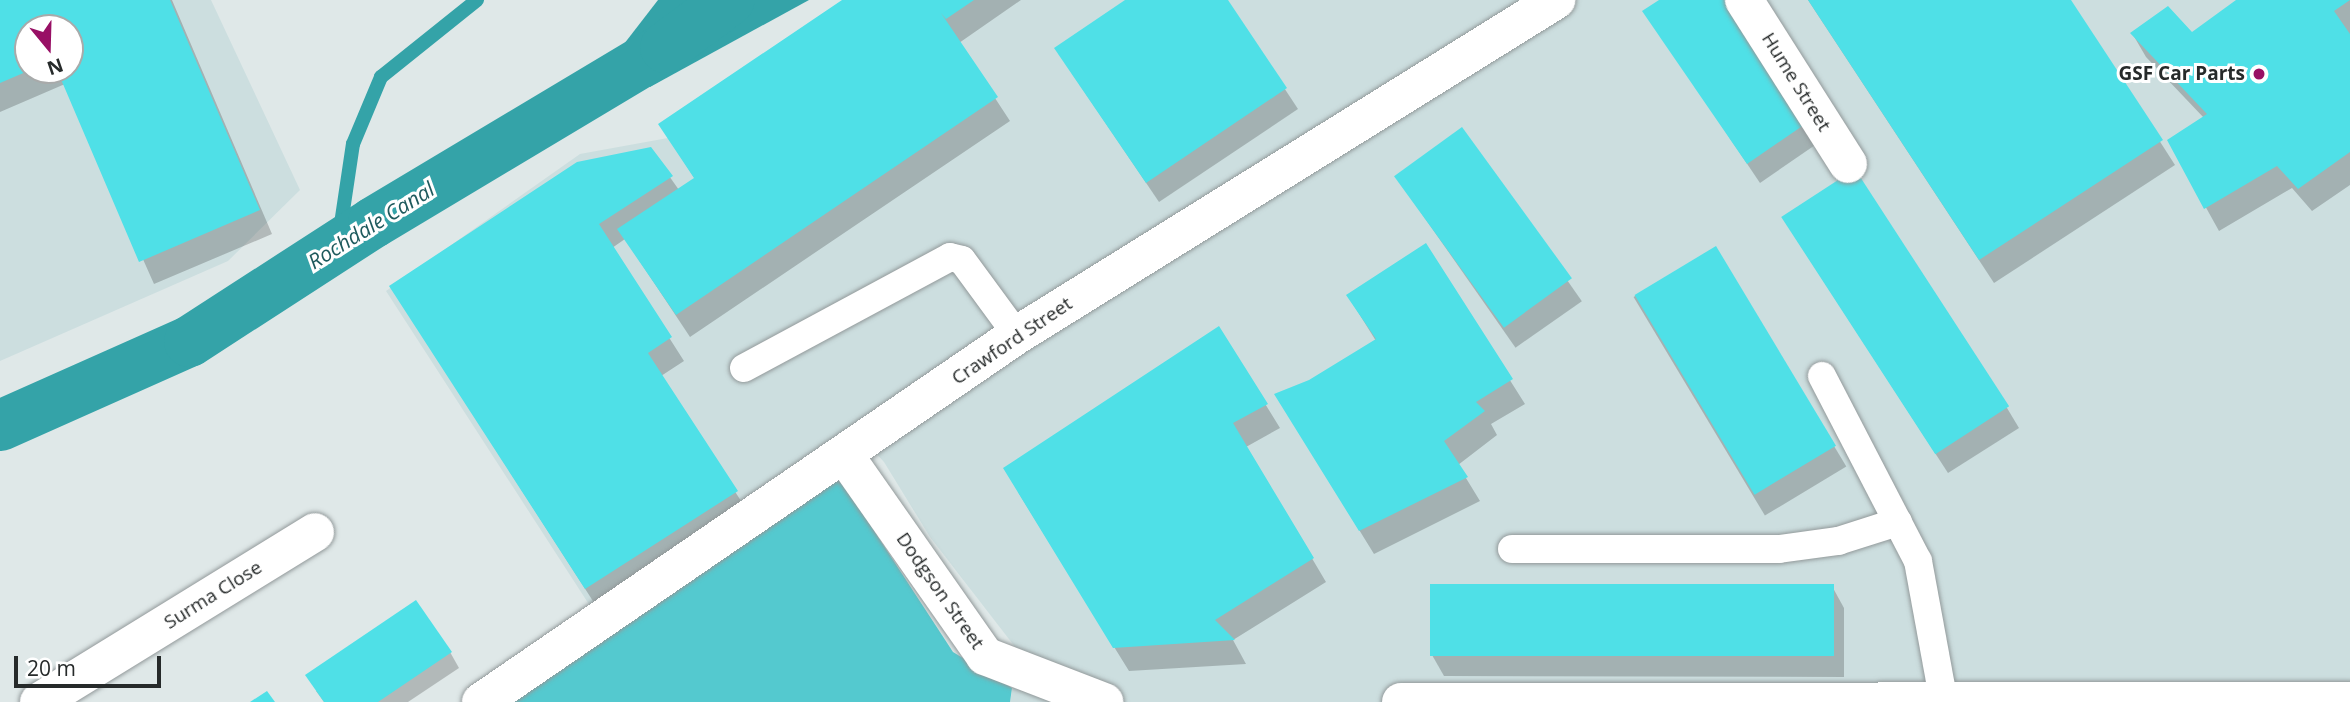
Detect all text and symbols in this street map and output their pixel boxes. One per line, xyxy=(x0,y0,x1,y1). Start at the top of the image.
north arrow xyxy=(14,14,84,84)
street label: Hume Street xyxy=(1757,29,1835,135)
text: N xyxy=(44,52,67,82)
place label: GSF Car Parts xyxy=(2119,63,2245,85)
marker: GSF Car Parts xyxy=(2251,66,2267,82)
water label: Rochdale Canal xyxy=(303,176,439,274)
street label: Crawford Street xyxy=(947,292,1077,390)
street label: Dodgson Street xyxy=(891,528,989,654)
street label: Surma Close xyxy=(160,556,266,634)
scale bar xyxy=(18,642,164,686)
text: 20 m xyxy=(27,654,76,682)

